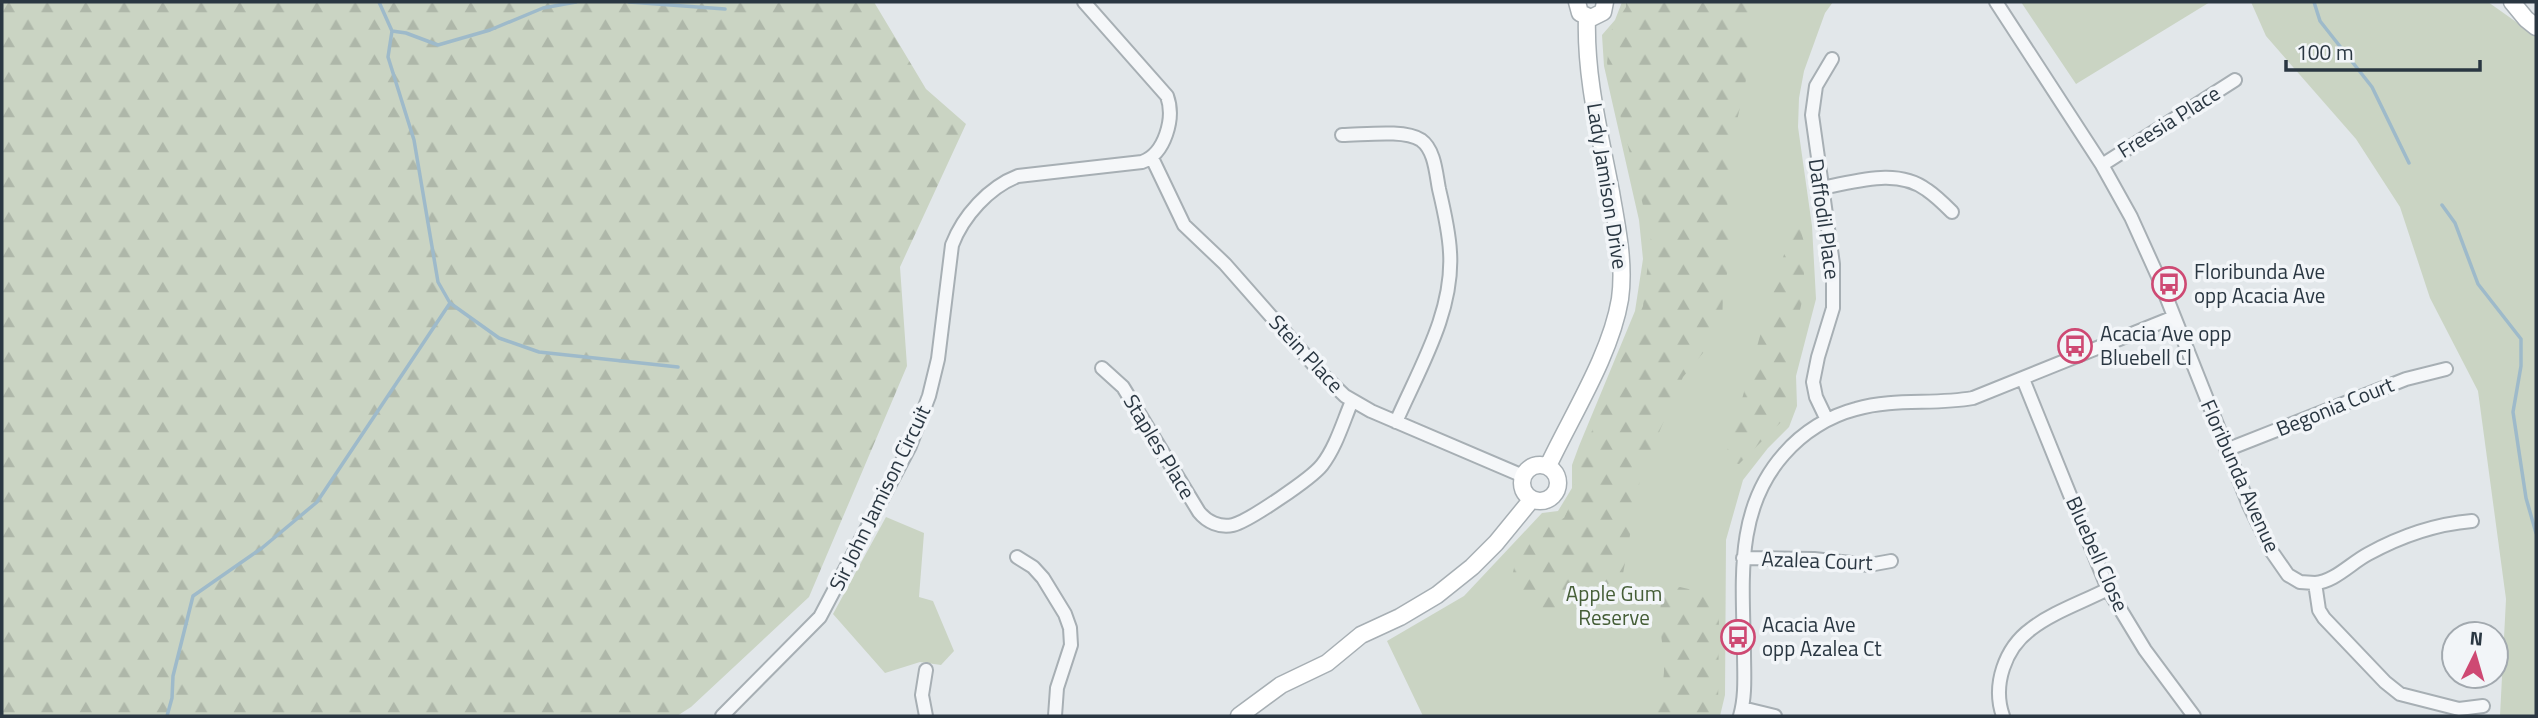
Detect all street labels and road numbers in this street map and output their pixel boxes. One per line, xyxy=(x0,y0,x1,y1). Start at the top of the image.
street label: Freesia Place xyxy=(2111,77,2226,165)
street label: Lady Jamison Drive xyxy=(1579,100,1637,271)
street label: Daffodil Place xyxy=(1801,156,1849,281)
street label: Stein Place xyxy=(1262,307,1352,400)
street label: Begonia Court xyxy=(2271,368,2399,444)
street label: Staples Place xyxy=(1116,388,1204,505)
street label: Floribunda Avenue xyxy=(2193,394,2289,557)
street label: Sir John Jamison Circuit xyxy=(820,399,938,596)
street label: Bluebell Close xyxy=(2058,491,2138,616)
street label: Azalea Court xyxy=(1761,542,1874,578)

